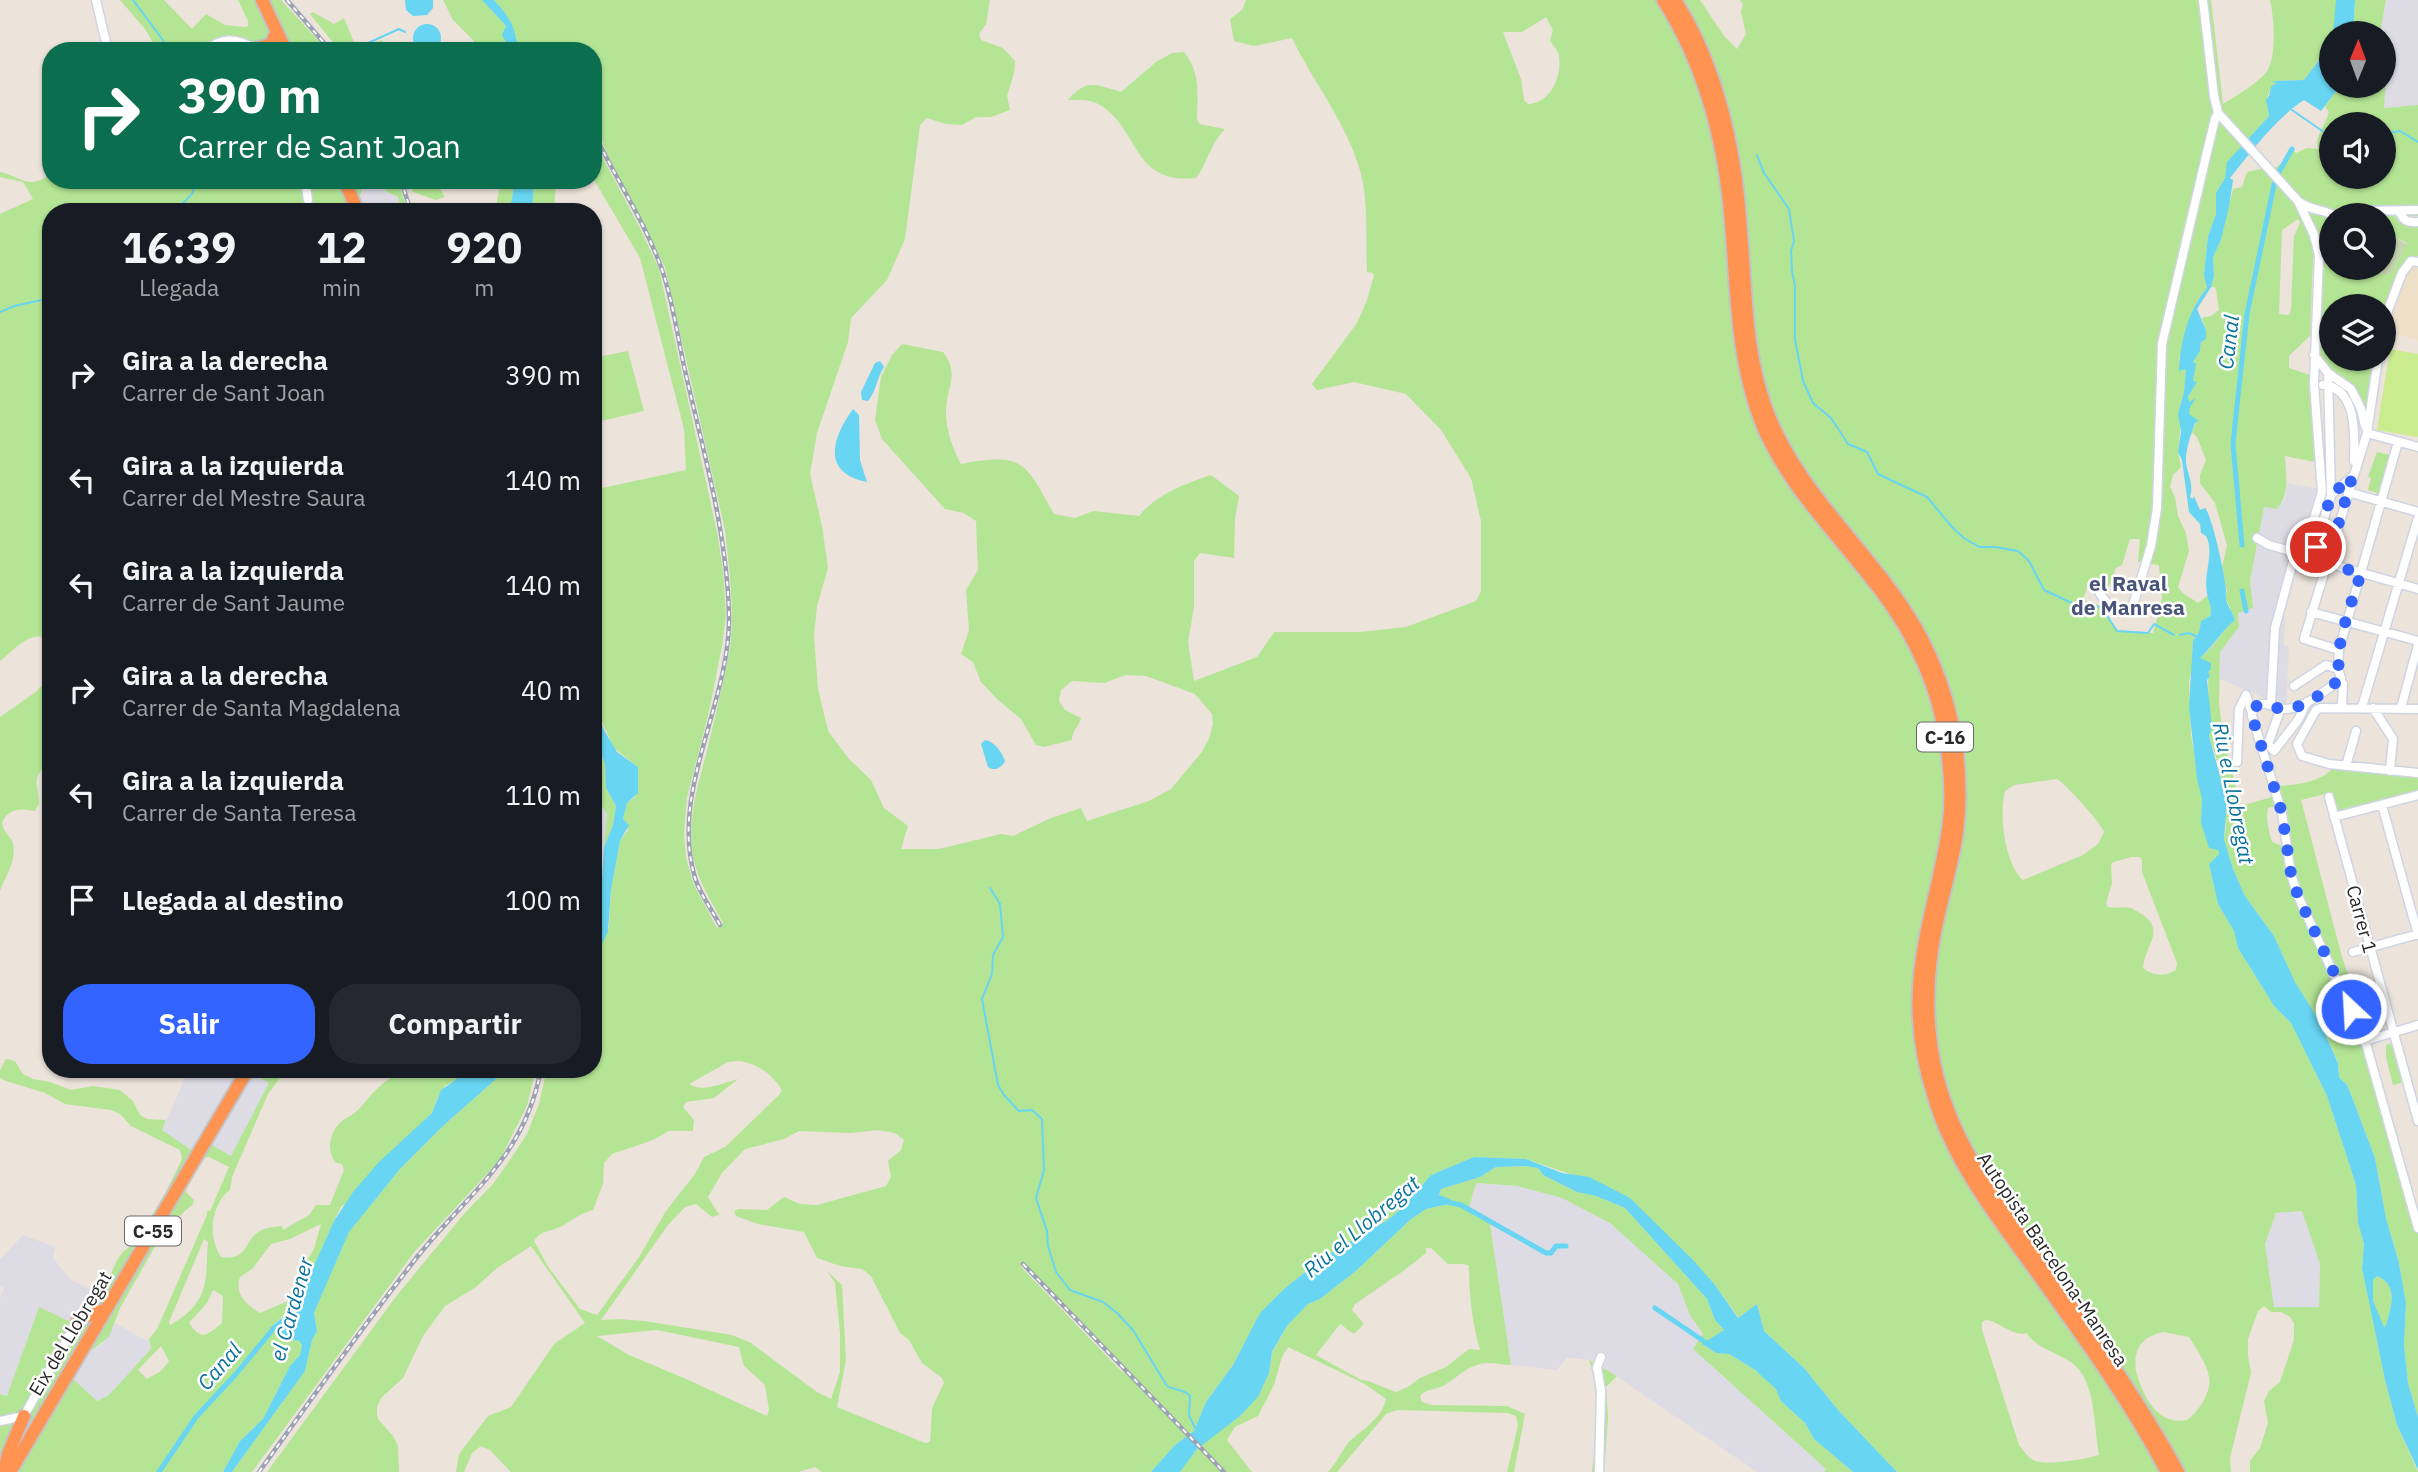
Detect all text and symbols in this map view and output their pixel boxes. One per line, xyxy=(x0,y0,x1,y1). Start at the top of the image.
north arrow xyxy=(2319,21,2396,98)
map controls xyxy=(2319,21,2396,371)
text: 390 m xyxy=(178,63,322,126)
icon: right xyxy=(63,70,154,161)
button: sound xyxy=(2319,112,2396,189)
text: Carrer de Sant Joan xyxy=(178,125,461,167)
button: search xyxy=(2319,203,2396,280)
text: 16:39 xyxy=(122,220,237,275)
text: 12 xyxy=(316,220,367,275)
text: 920 xyxy=(447,220,522,275)
text: Llegada xyxy=(139,272,219,302)
text: min xyxy=(322,272,361,302)
text: m xyxy=(474,272,494,302)
button: layers xyxy=(2319,294,2396,371)
water label: Canal xyxy=(2211,313,2245,371)
text: Gira a la derecha xyxy=(122,343,328,377)
icon: right xyxy=(63,356,101,394)
text: 390 m xyxy=(505,358,581,392)
text: Carrer de Sant Joan xyxy=(122,377,325,407)
text: Gira a la izquierda xyxy=(122,448,344,482)
icon: left xyxy=(63,461,101,499)
text: 140 m xyxy=(505,463,581,497)
text: Carrer del Mestre Saura xyxy=(122,482,366,512)
pin xyxy=(2286,517,2346,577)
icon: arrive xyxy=(2297,528,2335,566)
text: Gira a la izquierda xyxy=(122,553,344,587)
icon: left xyxy=(63,566,101,604)
text: 140 m xyxy=(505,568,581,602)
district label: el Raval de Manresa xyxy=(2071,569,2185,621)
text: Carrer de Sant Jaume xyxy=(122,587,345,617)
text: Gira a la derecha xyxy=(122,658,328,692)
icon: right xyxy=(63,671,101,709)
text: 40 m xyxy=(521,673,581,707)
text: Carrer de Santa Magdalena xyxy=(122,692,401,722)
water label: Riu el Llobregat xyxy=(2207,720,2262,868)
road number: C-16 xyxy=(1917,722,1973,752)
text: Gira a la izquierda xyxy=(122,763,344,797)
icon: left xyxy=(63,776,101,814)
text: 110 m xyxy=(505,778,581,812)
text: Carrer de Santa Teresa xyxy=(122,797,356,827)
icon: arrive xyxy=(63,881,101,919)
text: Llegada al destino xyxy=(122,883,344,917)
text: 100 m xyxy=(505,883,581,917)
street label: Carrer 1 xyxy=(2341,883,2383,955)
position arrow xyxy=(2314,972,2388,1046)
button: Salir xyxy=(63,984,315,1064)
button: Compartir xyxy=(329,984,581,1064)
street label: Autopista Barcelona-Manresa xyxy=(1972,1147,2134,1371)
water label: Riu el Llobregat xyxy=(1297,1168,1426,1283)
road number: C-55 xyxy=(125,1216,181,1246)
water label: el Cardener xyxy=(263,1253,320,1364)
street label: Eix del Llobregat xyxy=(23,1266,117,1400)
water label: Canal xyxy=(191,1336,248,1396)

